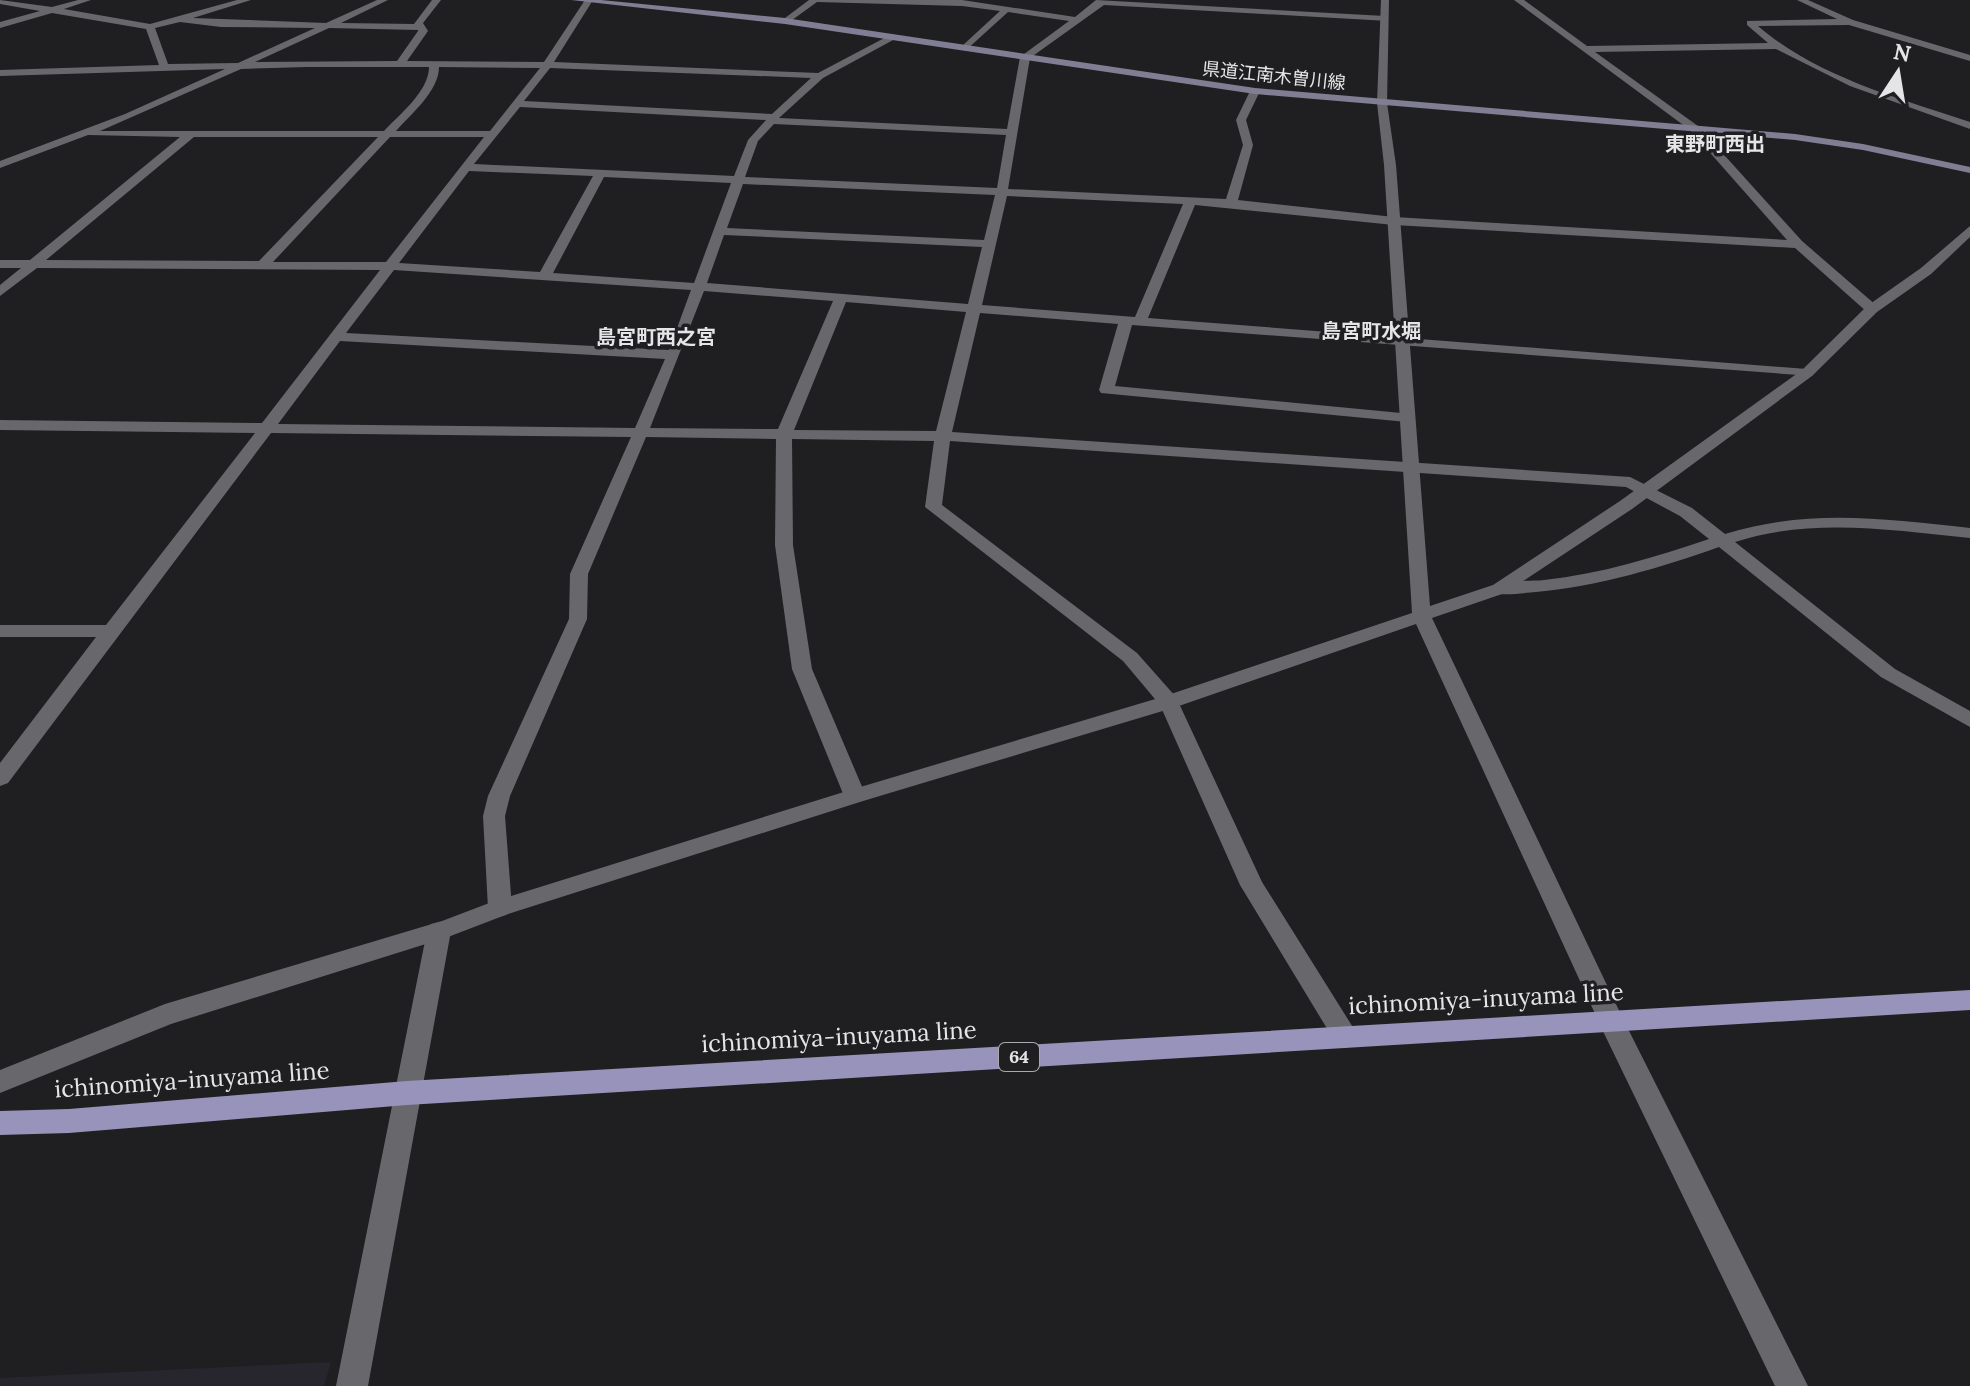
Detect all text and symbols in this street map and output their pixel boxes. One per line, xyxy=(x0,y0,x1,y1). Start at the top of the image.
north arrow xyxy=(1858,32,1938,112)
text: N xyxy=(1891,37,1913,68)
street label: 県道江南木曽川線 xyxy=(1201,57,1347,94)
district label: 東野町西出 xyxy=(1665,131,1765,156)
district label: 島宮町水堀 xyxy=(1321,318,1421,343)
district label: 島宮町西之宮 xyxy=(596,324,716,349)
street label: ichinomiya-inuyama line xyxy=(1348,976,1624,1021)
street label: ichinomiya-inuyama line xyxy=(701,1014,977,1059)
road number: 64 xyxy=(999,1043,1039,1071)
street label: ichinomiya-inuyama line xyxy=(53,1054,331,1105)

